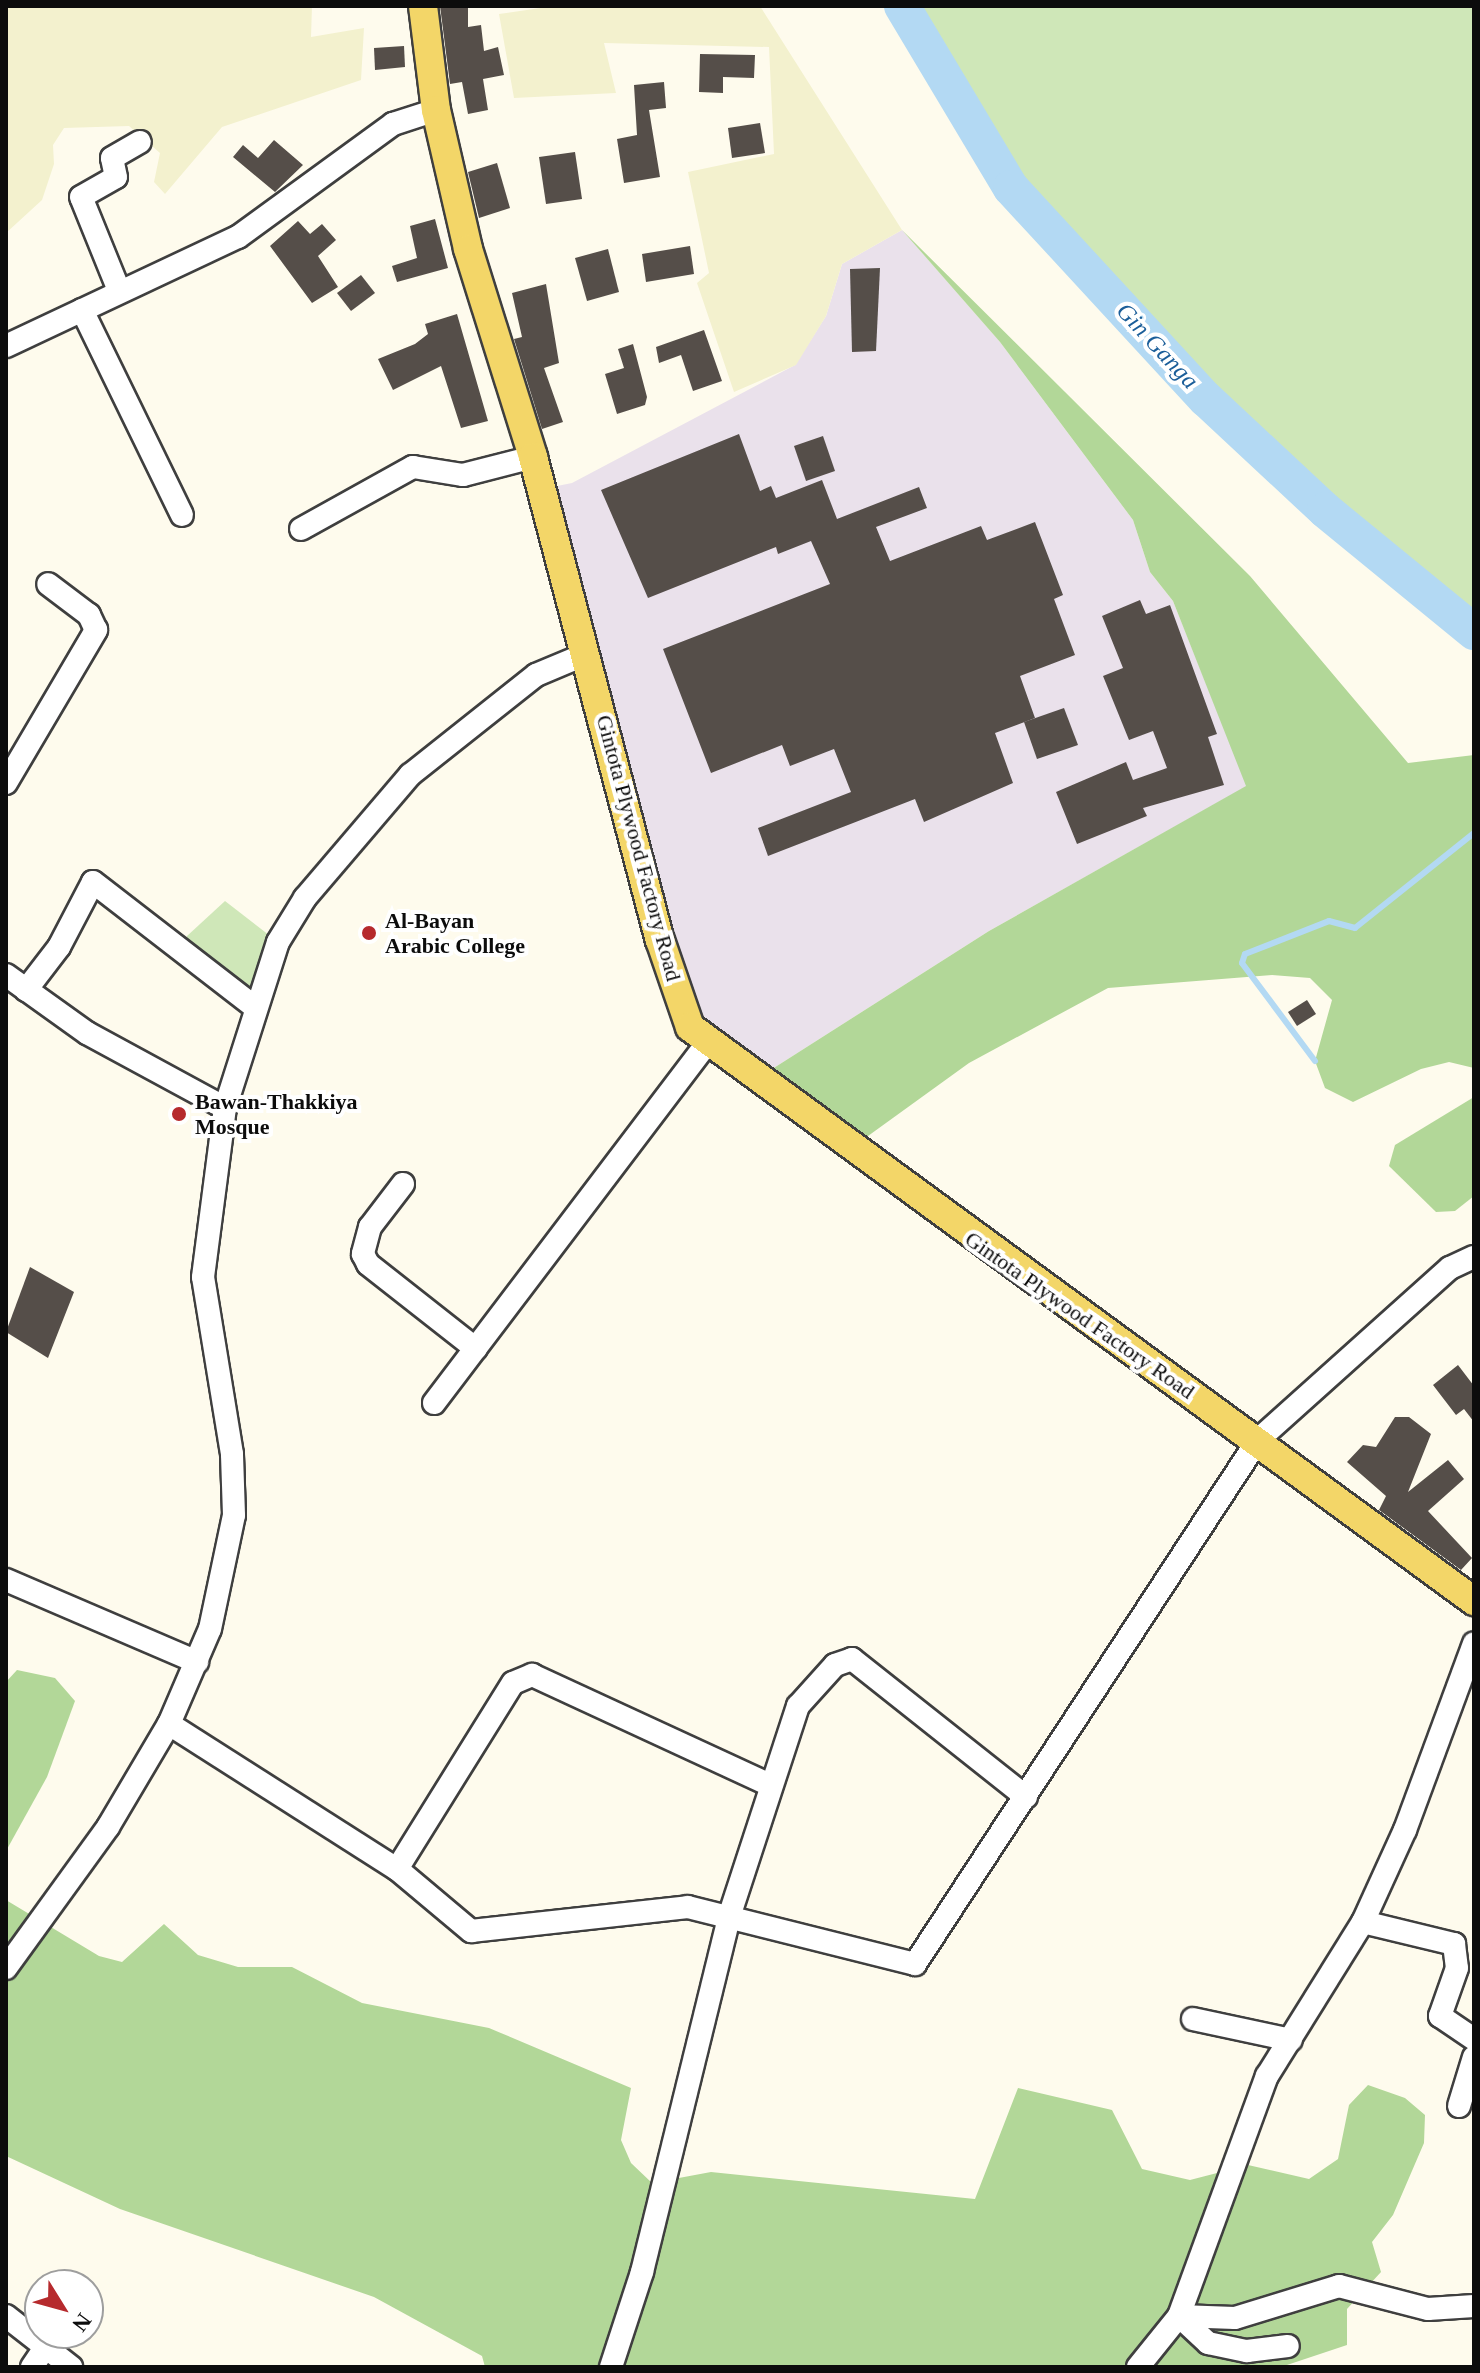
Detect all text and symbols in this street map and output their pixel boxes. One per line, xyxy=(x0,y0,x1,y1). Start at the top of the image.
water label: Gin Ganga xyxy=(1110,297,1204,395)
street label: Gintota Plywood Factory Road xyxy=(591,712,687,984)
place label: Al-Bayan Arabic College xyxy=(385,907,525,958)
marker: Al-Bayan Arabic College xyxy=(360,924,378,942)
place label: Bawan-Thakkiya Mosque xyxy=(195,1088,358,1140)
marker: Bawan-Thakkiya Mosque xyxy=(170,1105,188,1123)
street label: Gintota Plywood Factory Road xyxy=(960,1226,1200,1404)
north arrow xyxy=(24,2269,104,2349)
text: N xyxy=(67,2309,97,2336)

